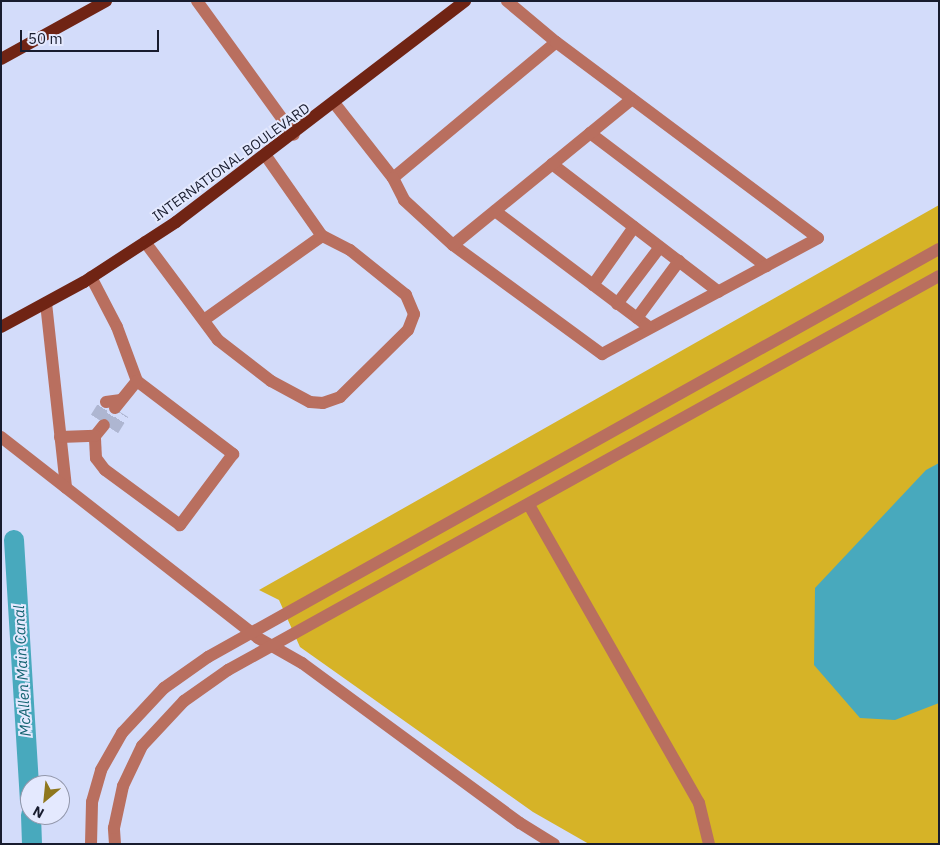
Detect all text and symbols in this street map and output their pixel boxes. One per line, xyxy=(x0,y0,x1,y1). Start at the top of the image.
scale bar xyxy=(22,20,161,52)
text: 50 m xyxy=(28,29,63,48)
street label: INTERNATIONAL BOULEVARD xyxy=(149,99,313,225)
water label: McAllen Main Canal xyxy=(10,605,34,737)
north arrow xyxy=(20,775,70,825)
text: N xyxy=(30,802,47,823)

